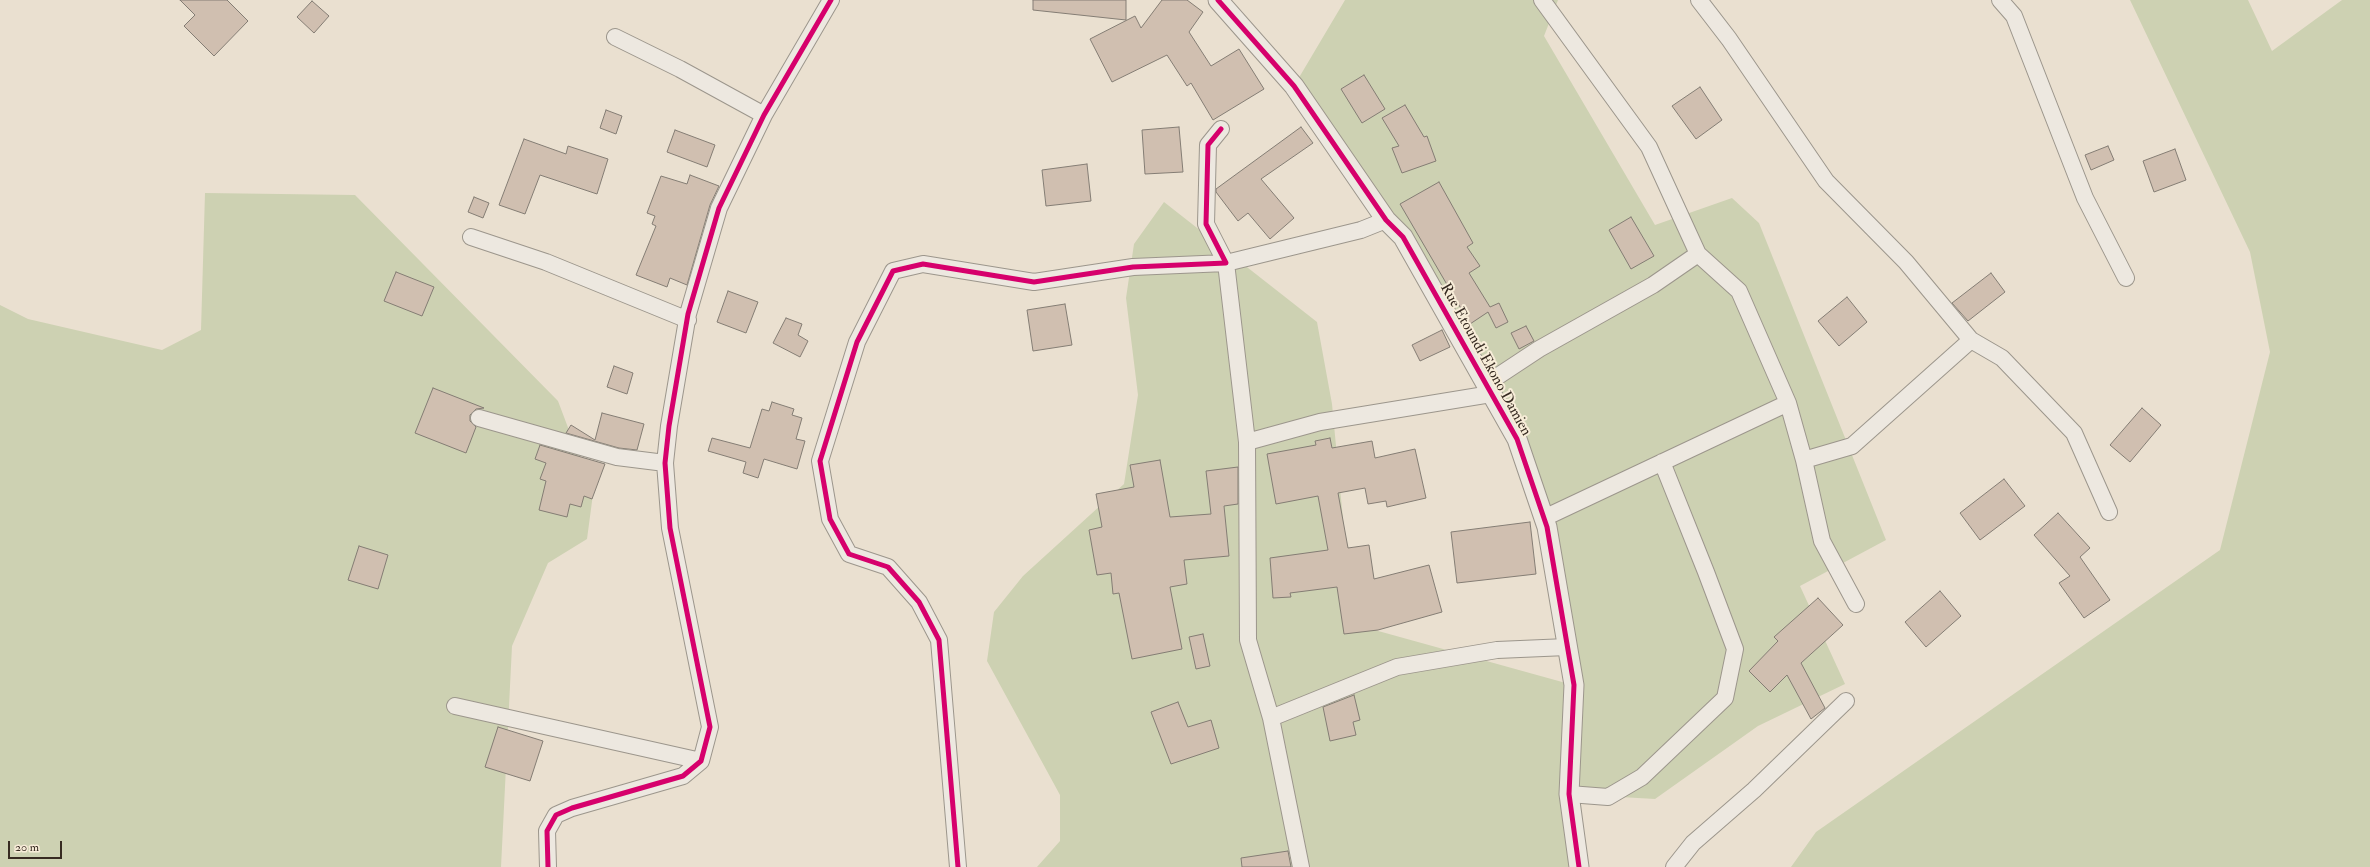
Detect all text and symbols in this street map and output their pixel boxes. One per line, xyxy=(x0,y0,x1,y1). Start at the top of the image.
street label: Rue Etoundi Ekono Damien xyxy=(1436,281,1534,439)
scale bar xyxy=(10,833,64,859)
text: 20 m xyxy=(15,840,39,855)

